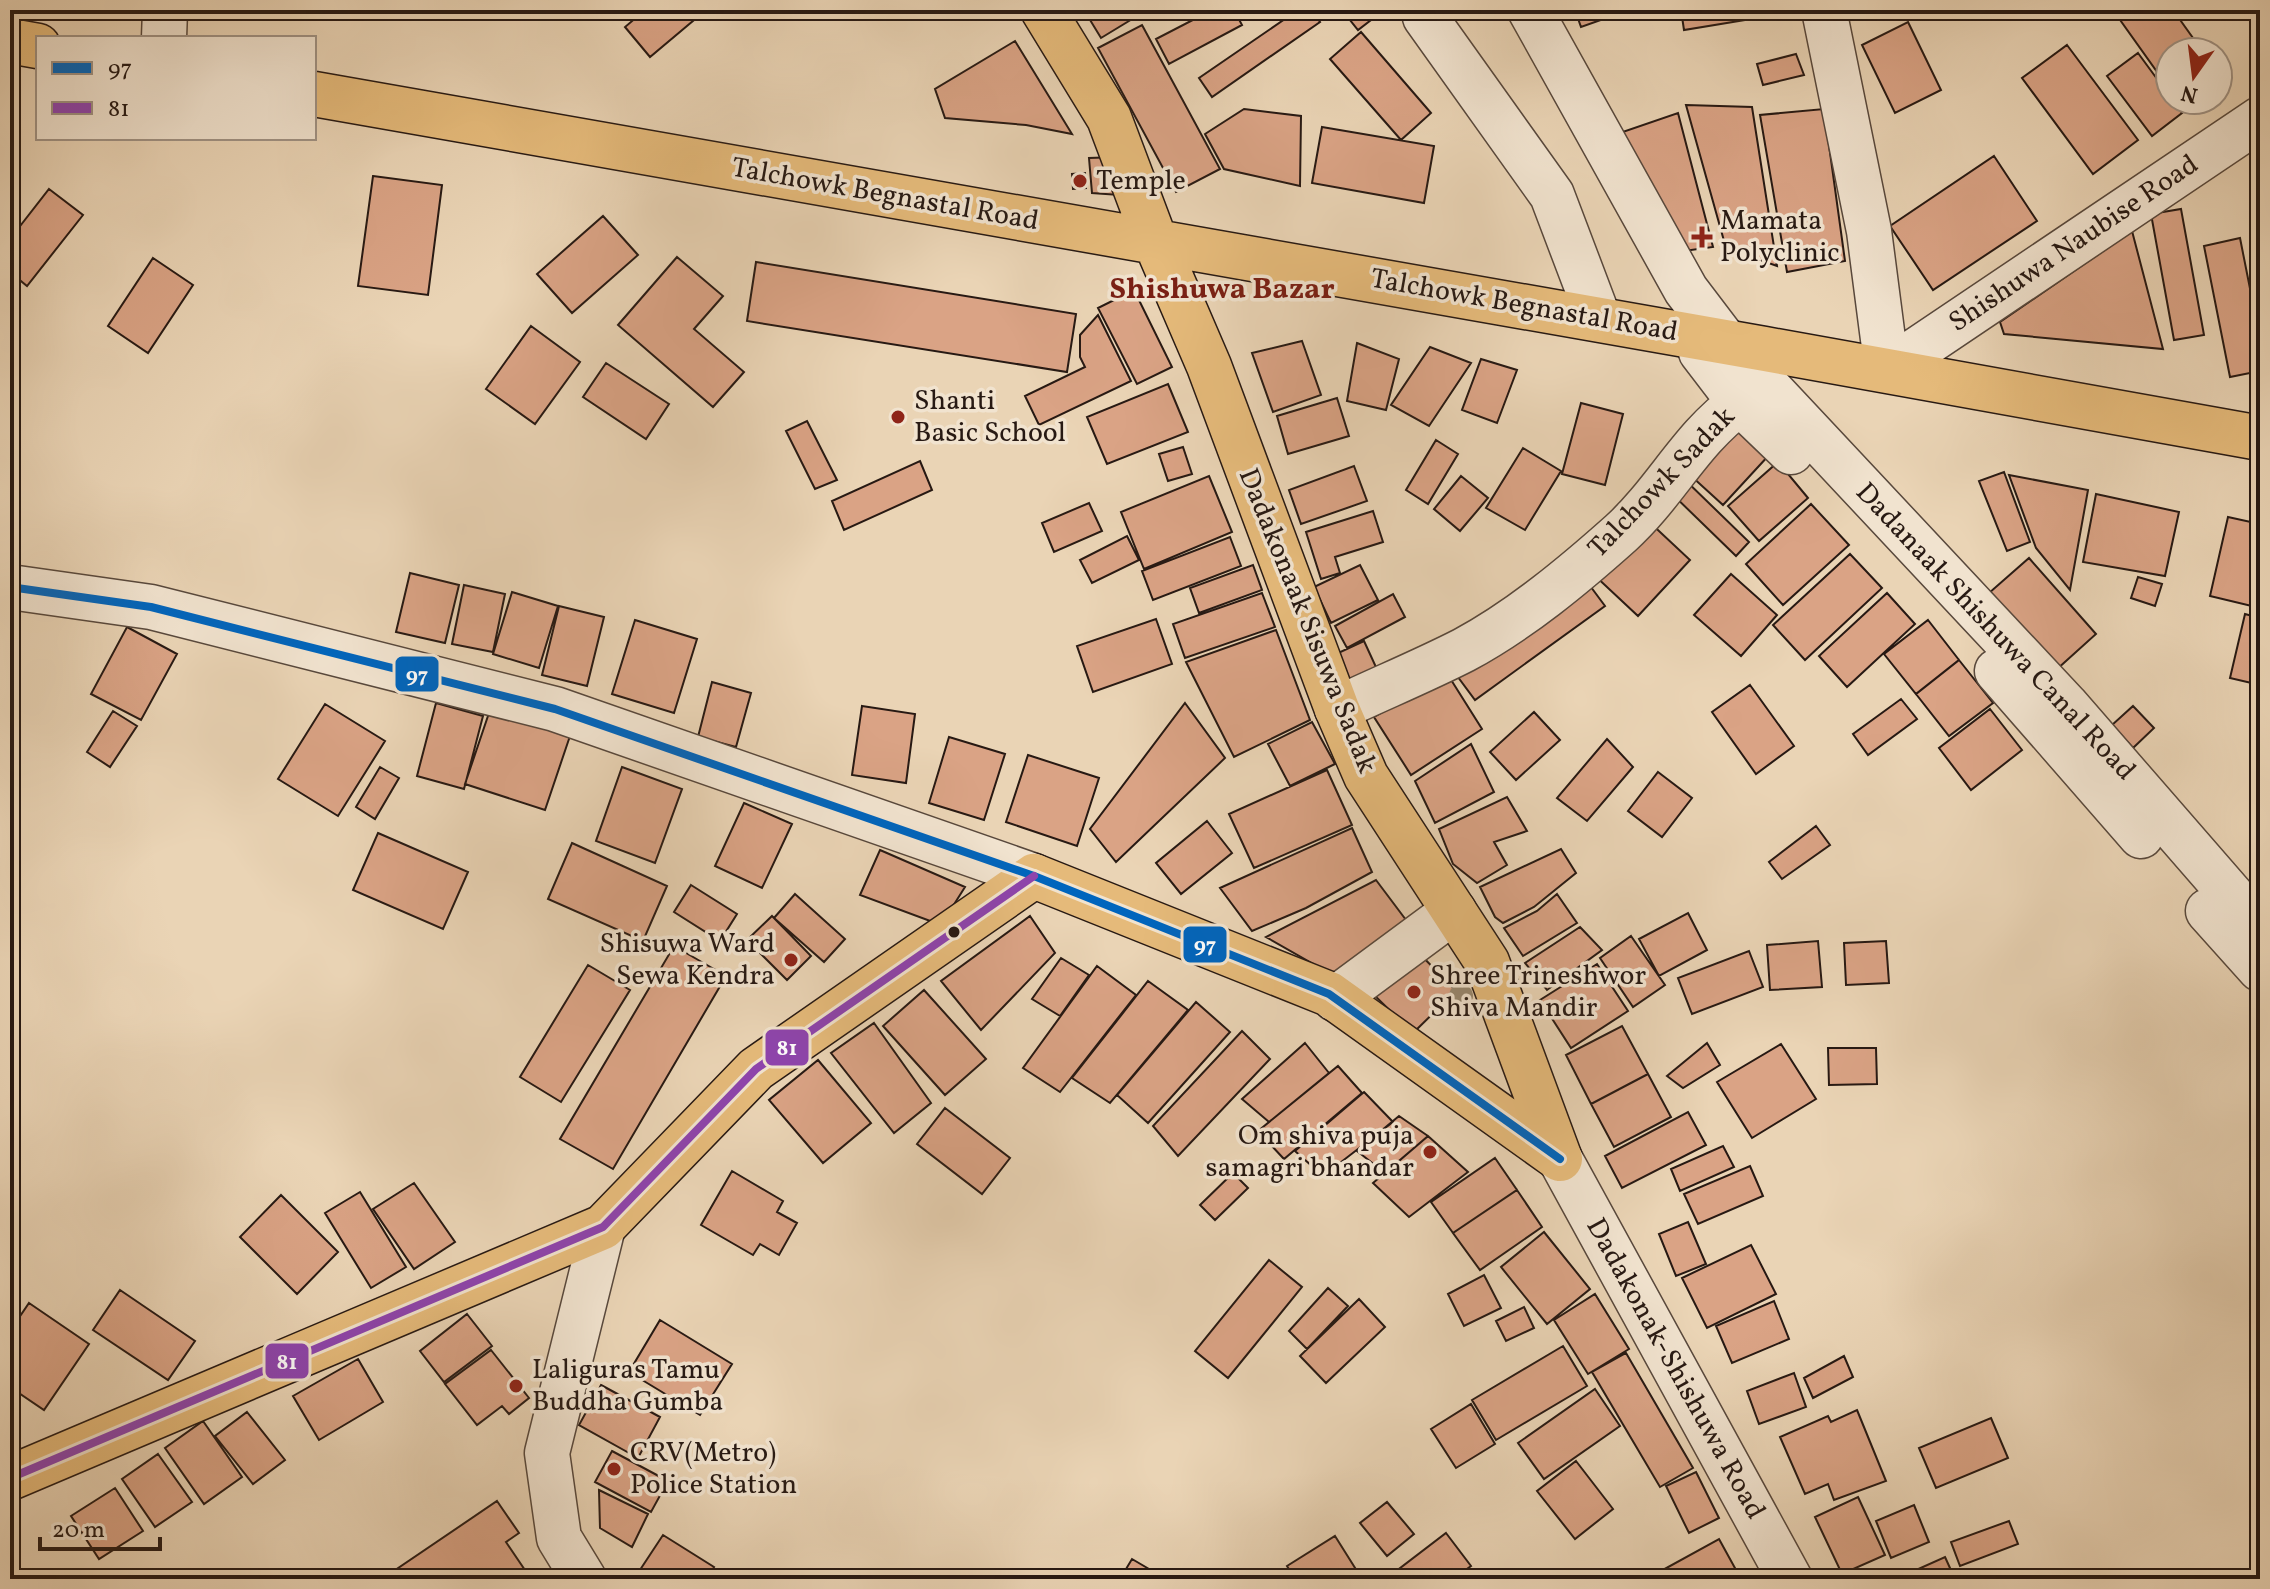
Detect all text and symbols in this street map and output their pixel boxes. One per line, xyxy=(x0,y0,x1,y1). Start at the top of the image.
legend xyxy=(36,36,316,140)
north arrow xyxy=(2154,36,2234,116)
text: 97 xyxy=(108,53,132,87)
text: N xyxy=(2178,76,2201,110)
text: 81 xyxy=(108,93,130,127)
street label: Shishuwa Naubise Road xyxy=(1941,146,2207,342)
street label: Talchowk Begnastal Road xyxy=(728,149,1042,241)
place label: Temple xyxy=(1096,162,1186,201)
marker: Temple xyxy=(1071,172,1089,190)
place label: Mamata Polyclinic xyxy=(1720,202,1840,273)
marker: Mamata Polyclinic xyxy=(1691,226,1713,248)
street label: Talchowk Begnastal Road xyxy=(1367,260,1681,352)
district label: Shishuwa Bazar xyxy=(1109,269,1335,311)
place label: Shanti Basic School xyxy=(914,382,1066,453)
street label: Talchowk Sadak xyxy=(1580,399,1744,567)
marker: Shanti Basic School xyxy=(889,408,907,426)
street label: Dadakonaak Sisuwa Sadak xyxy=(1228,463,1386,779)
street label: Dadanaak Shishuwa Canal Road xyxy=(1846,474,2144,790)
line badge: 97 xyxy=(394,655,440,693)
text: 97 xyxy=(406,661,428,692)
unlabelled marker xyxy=(946,924,962,940)
place label: Shisuwa Ward Sewa Kendra xyxy=(600,925,775,996)
line badge: 97 xyxy=(1182,925,1228,964)
text: 97 xyxy=(1194,931,1216,962)
marker: Shisuwa Ward Sewa Kendra xyxy=(782,951,800,969)
place label: Shree Trineshwor Shiva Mandir xyxy=(1430,957,1646,1028)
marker: Shree Trineshwor Shiva Mandir xyxy=(1405,983,1423,1001)
line badge: 81 xyxy=(764,1028,810,1067)
text: 81 xyxy=(777,1034,797,1065)
place label: Om shiva puja samagri bhandar xyxy=(1205,1117,1414,1188)
marker: Om shiva puja samagri bhandar xyxy=(1421,1143,1439,1161)
street label: Dadakonak-Shishuwa Road xyxy=(1576,1211,1774,1527)
line badge: 81 xyxy=(264,1342,310,1380)
text: 81 xyxy=(277,1348,297,1379)
place label: Laliguras Tamu Buddha Gumba xyxy=(532,1351,723,1422)
marker: Laliguras Tamu Buddha Gumba xyxy=(507,1377,525,1395)
place label: CRV(Metro) Police Station xyxy=(630,1434,797,1505)
marker: CRV(Metro) Police Station xyxy=(605,1460,623,1478)
scale bar xyxy=(40,1501,160,1551)
text: 20 m xyxy=(52,1514,105,1548)

